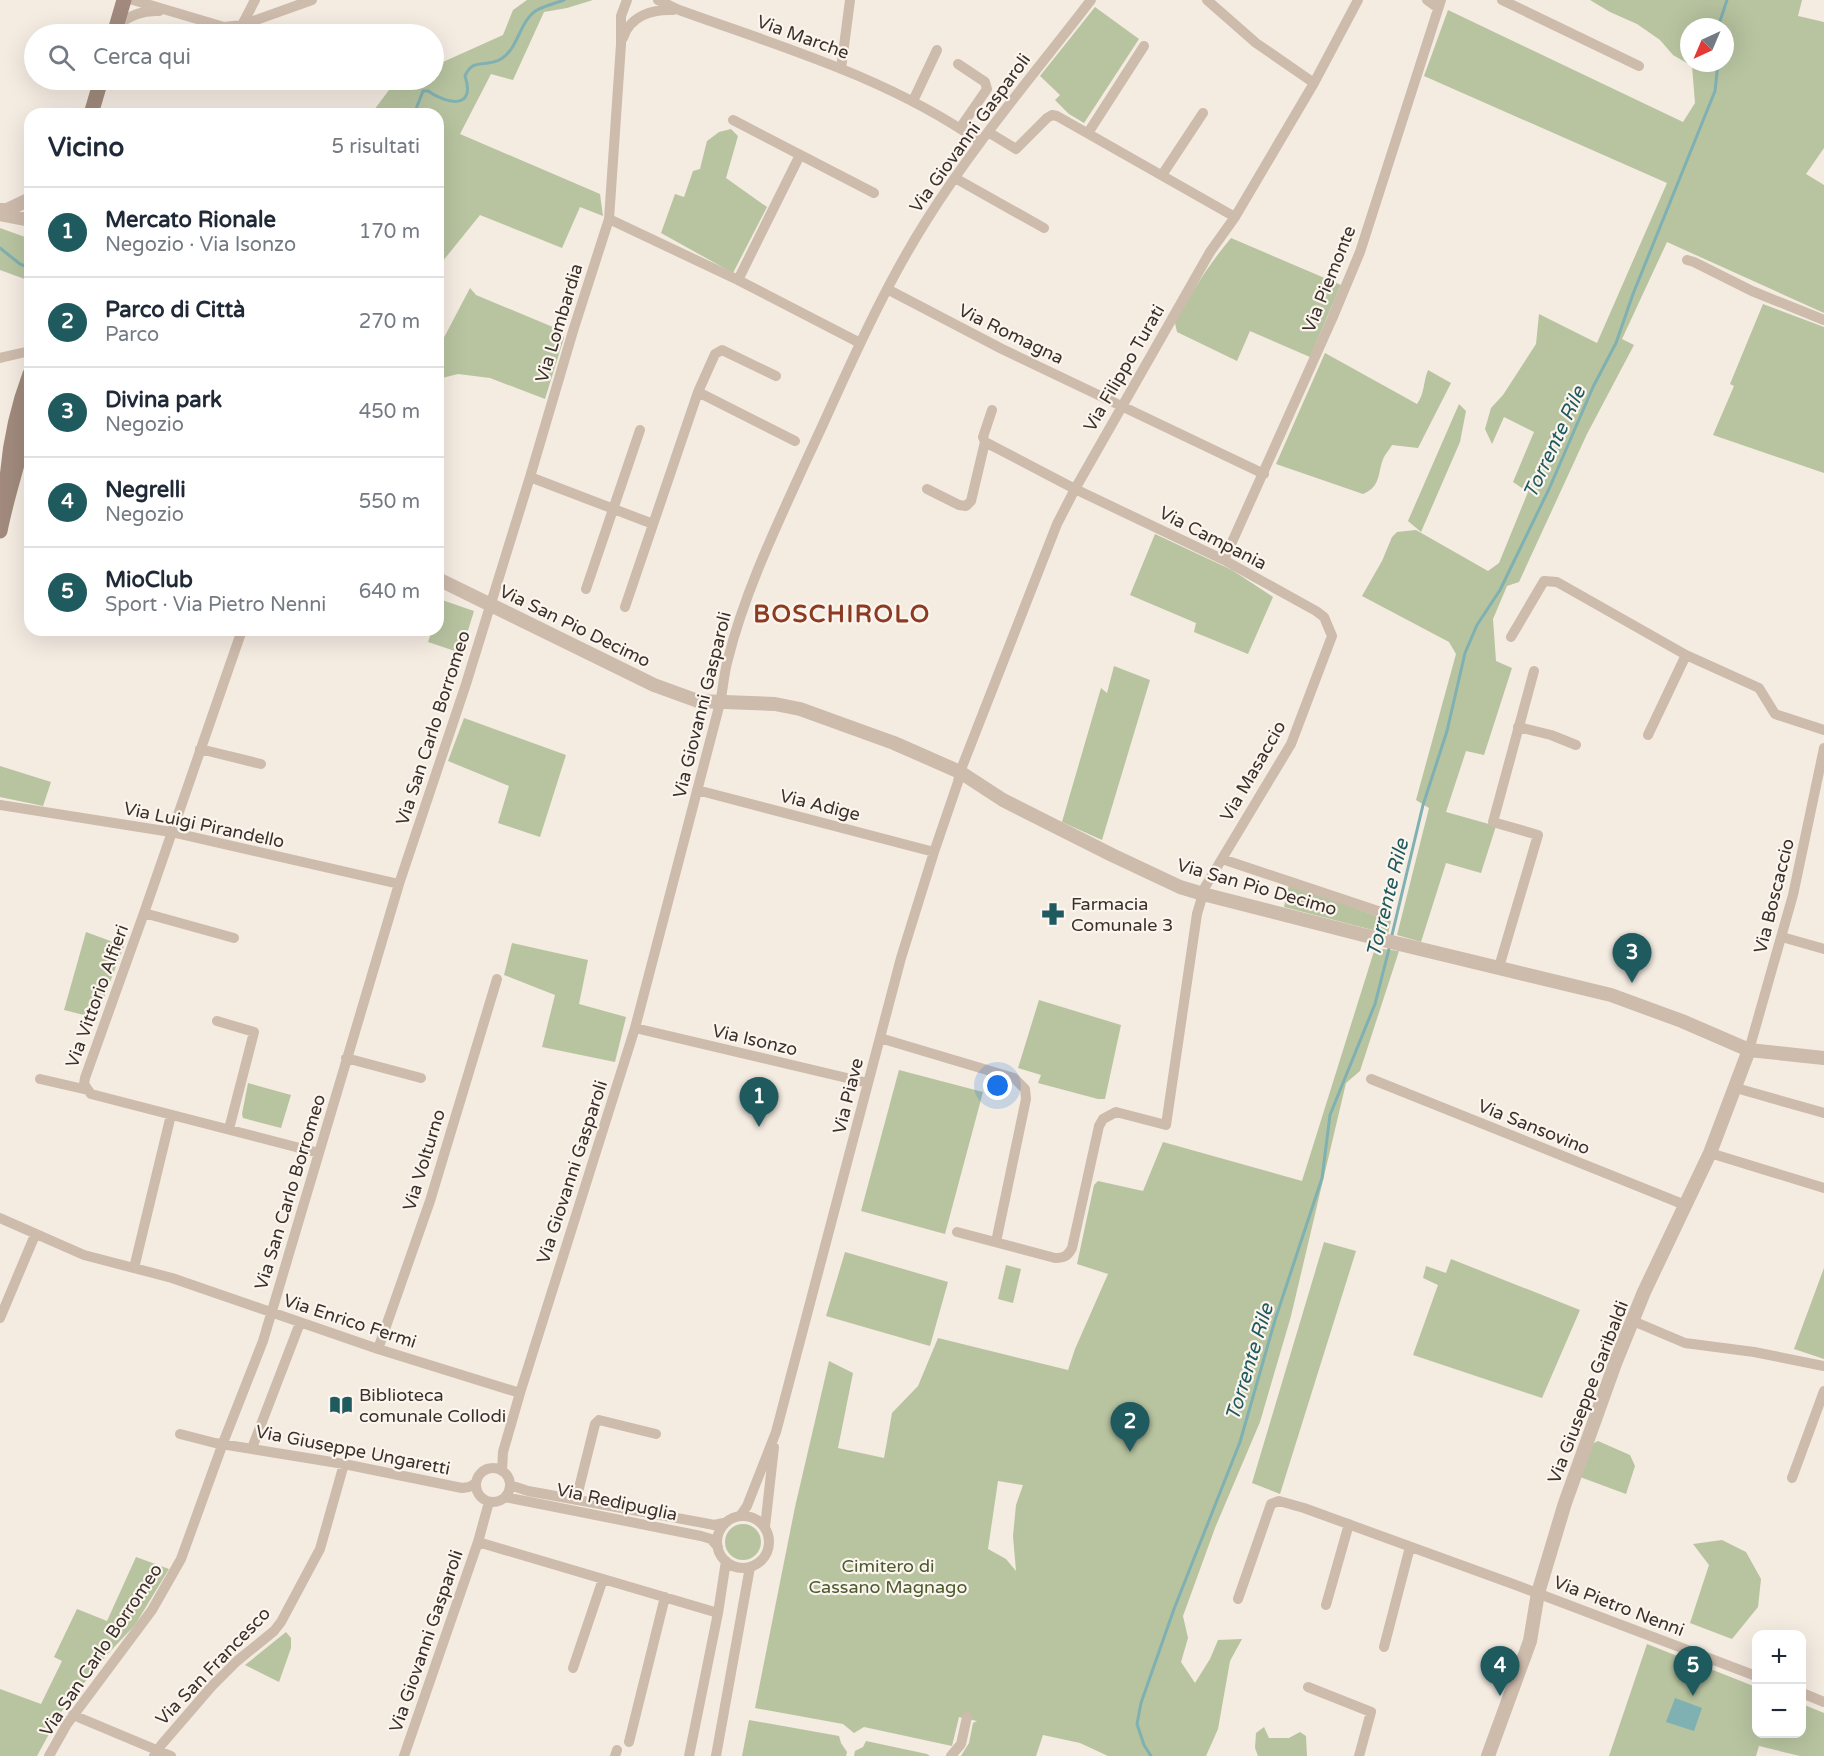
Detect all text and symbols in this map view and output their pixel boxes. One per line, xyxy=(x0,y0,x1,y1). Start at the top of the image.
street label: Via Marche xyxy=(754,10,852,64)
north arrow xyxy=(1680,18,1734,72)
search box xyxy=(24,24,444,90)
icon: search xyxy=(45,41,78,74)
text: Cerca qui xyxy=(93,44,191,70)
street label: Via Giovanni Gasparoli xyxy=(905,49,1035,217)
text: Vicino xyxy=(48,132,124,163)
text: 5 risultati xyxy=(332,135,420,159)
text: Mercato Rionale xyxy=(105,207,276,233)
text: 1 xyxy=(61,220,74,244)
text: 170 m xyxy=(359,220,420,244)
street label: Via Piemonte xyxy=(1298,222,1360,336)
text: Negozio · Via Isonzo xyxy=(105,233,296,257)
street label: Via Lombardia xyxy=(530,261,588,385)
text: Parco di Città xyxy=(105,297,245,323)
street label: Via Romagna xyxy=(955,299,1067,369)
street label: Via Filippo Turati xyxy=(1079,301,1169,435)
text: 2 xyxy=(61,310,74,334)
text: 270 m xyxy=(359,310,420,334)
text: Parco xyxy=(105,323,159,347)
water label: Torrente Rile xyxy=(1518,381,1592,502)
text: Divina park xyxy=(105,387,222,413)
text: 3 xyxy=(61,400,74,424)
text: 450 m xyxy=(359,400,420,424)
text: Negozio xyxy=(105,413,184,437)
text: Negrelli xyxy=(105,477,186,503)
text: 4 xyxy=(61,490,74,514)
text: 550 m xyxy=(359,490,420,514)
street label: Via Campania xyxy=(1156,501,1270,575)
text: Negozio xyxy=(105,503,184,527)
text: MioClub xyxy=(105,567,193,593)
text: 5 xyxy=(61,580,74,604)
text: 640 m xyxy=(359,580,420,604)
street label: Via San Pio Decimo xyxy=(496,580,654,672)
text: Sport · Via Pietro Nenni xyxy=(105,593,326,617)
district label: BOSCHIROLO xyxy=(753,600,931,629)
street label: Via Giovanni Gasparoli xyxy=(668,609,736,801)
street label: Via San Carlo Borromeo xyxy=(391,628,475,828)
street label: Via Masaccio xyxy=(1215,717,1291,825)
street label: Via Adige xyxy=(777,784,863,826)
street label: Via Luigi Pirandello xyxy=(122,797,286,853)
water label: Torrente Rile xyxy=(1362,835,1415,960)
street label: Via Boscaccio xyxy=(1749,836,1799,956)
street label: Via San Pio Decimo xyxy=(1174,854,1340,920)
place label: Farmacia Comunale 3 xyxy=(1071,893,1173,936)
pharmacy icon: Farmacia Comunale 3 xyxy=(1040,901,1066,927)
street label: Via Vittorio Alfieri xyxy=(61,921,133,1071)
pin: 3 xyxy=(1612,934,1652,983)
street label: Via Isonzo xyxy=(710,1019,800,1061)
street label: Via Piave xyxy=(828,1056,868,1136)
your location xyxy=(983,1071,1012,1100)
street label: Via Giovanni Gasparoli xyxy=(532,1078,612,1266)
pin: 1 xyxy=(740,1078,778,1127)
street label: Via San Carlo Borromeo xyxy=(250,1091,330,1293)
street label: Via Sansovino xyxy=(1475,1094,1593,1160)
street label: Via Volturno xyxy=(398,1106,450,1213)
street label: Via Enrico Fermi xyxy=(281,1289,419,1353)
street label: Via Giuseppe Garibaldi xyxy=(1543,1298,1633,1486)
water label: Torrente Rile xyxy=(1221,1299,1280,1424)
place label: Biblioteca comunale Collodi xyxy=(359,1384,506,1427)
library icon: Biblioteca comunale Collodi xyxy=(328,1392,354,1418)
pin: 2 xyxy=(1110,1402,1150,1452)
street label: Via Giuseppe Ungaretti xyxy=(254,1420,452,1480)
street label: Via Redipuglia xyxy=(554,1478,680,1526)
street label: Via Giovanni Gasparoli xyxy=(384,1547,468,1735)
park label: Cimitero di Cassano Magnago xyxy=(809,1555,967,1598)
street label: Via San Carlo Borromeo xyxy=(35,1559,167,1741)
street label: Via Pietro Nenni xyxy=(1551,1571,1687,1641)
street label: Via San Francesco xyxy=(151,1602,275,1730)
map controls xyxy=(1752,1630,1806,1738)
button: + xyxy=(1752,1630,1806,1684)
pin: 4 xyxy=(1480,1646,1520,1696)
pin: 5 xyxy=(1674,1646,1712,1696)
button: − xyxy=(1752,1684,1806,1738)

